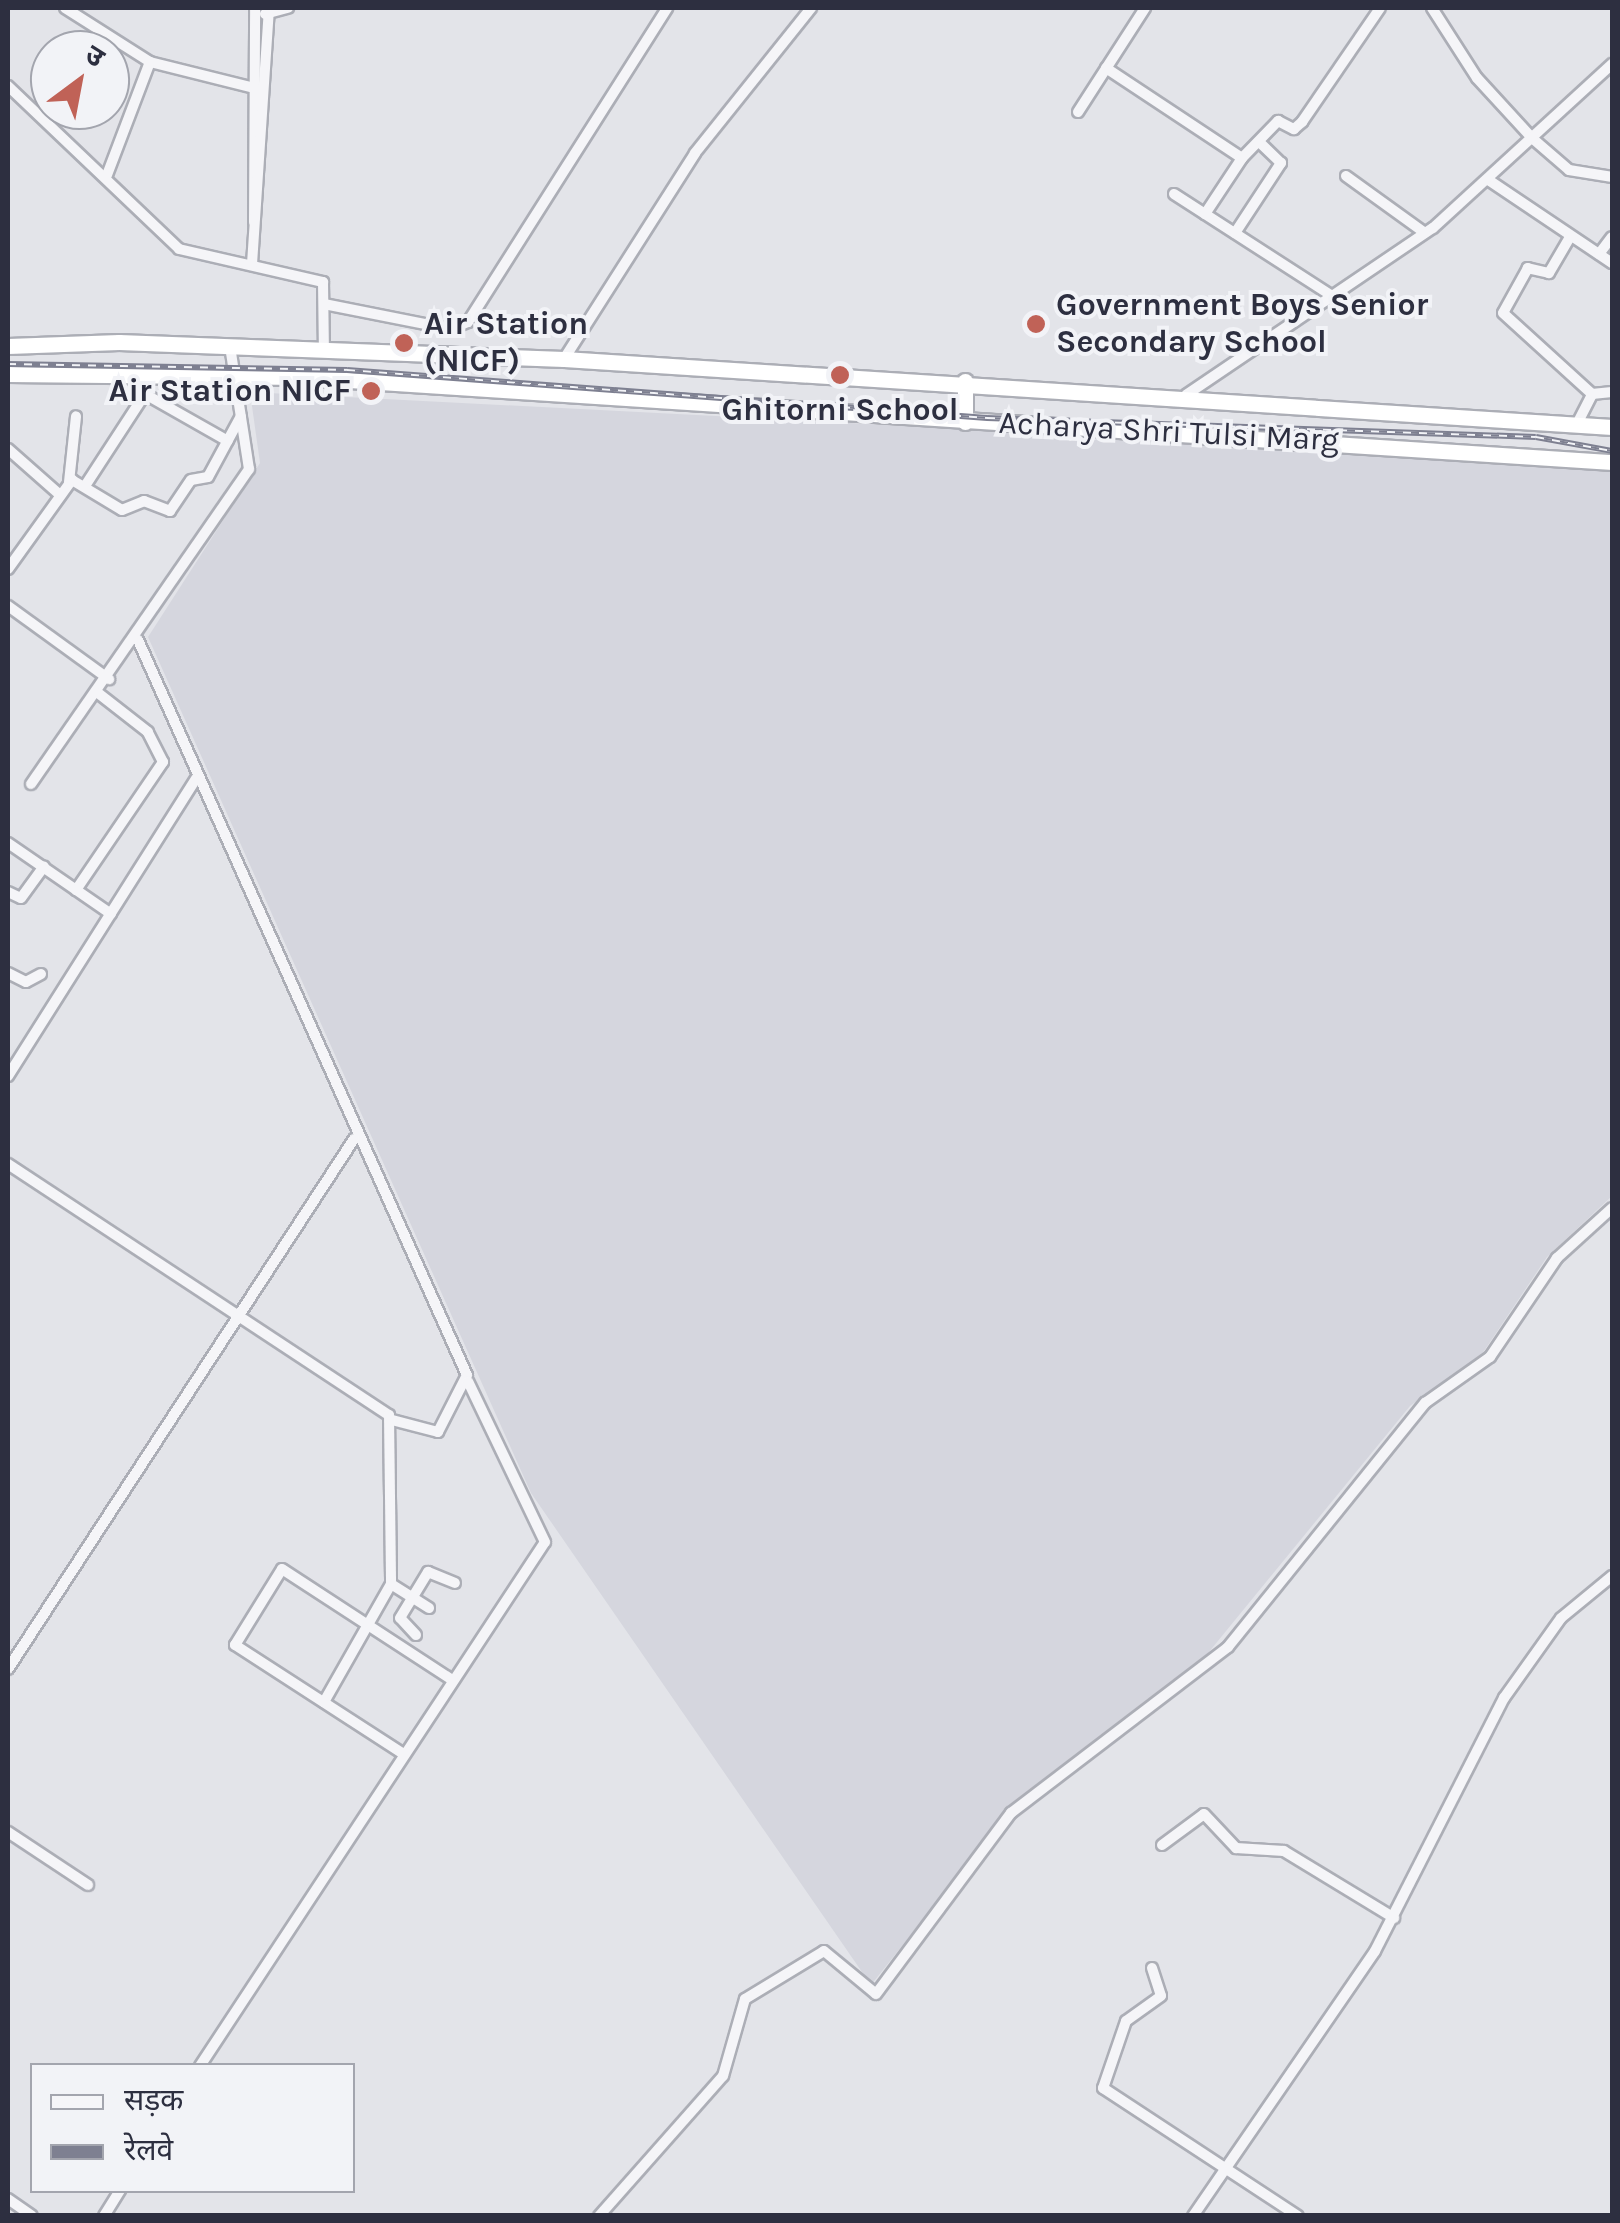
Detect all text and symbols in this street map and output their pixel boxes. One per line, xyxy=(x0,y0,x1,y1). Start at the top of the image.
north arrow xyxy=(30,30,130,130)
text: उ xyxy=(79,37,111,74)
place label: Government Boys Senior Secondary School xyxy=(1056,287,1428,362)
place label: Air Station (NICF) xyxy=(424,306,588,381)
marker: Government Boys Senior Secondary School xyxy=(1025,313,1047,335)
marker: Air Station (NICF) xyxy=(393,332,415,354)
marker: Ghitorni School xyxy=(829,364,851,386)
place label: Air Station NICF xyxy=(108,372,351,410)
marker: Air Station NICF xyxy=(360,380,382,402)
place label: Ghitorni School xyxy=(721,391,959,429)
street label: Acharya Shri Tulsi Marg xyxy=(998,404,1340,460)
legend xyxy=(30,2063,355,2193)
text: सड़क xyxy=(124,2082,183,2118)
text: रेलवे xyxy=(124,2132,173,2168)

